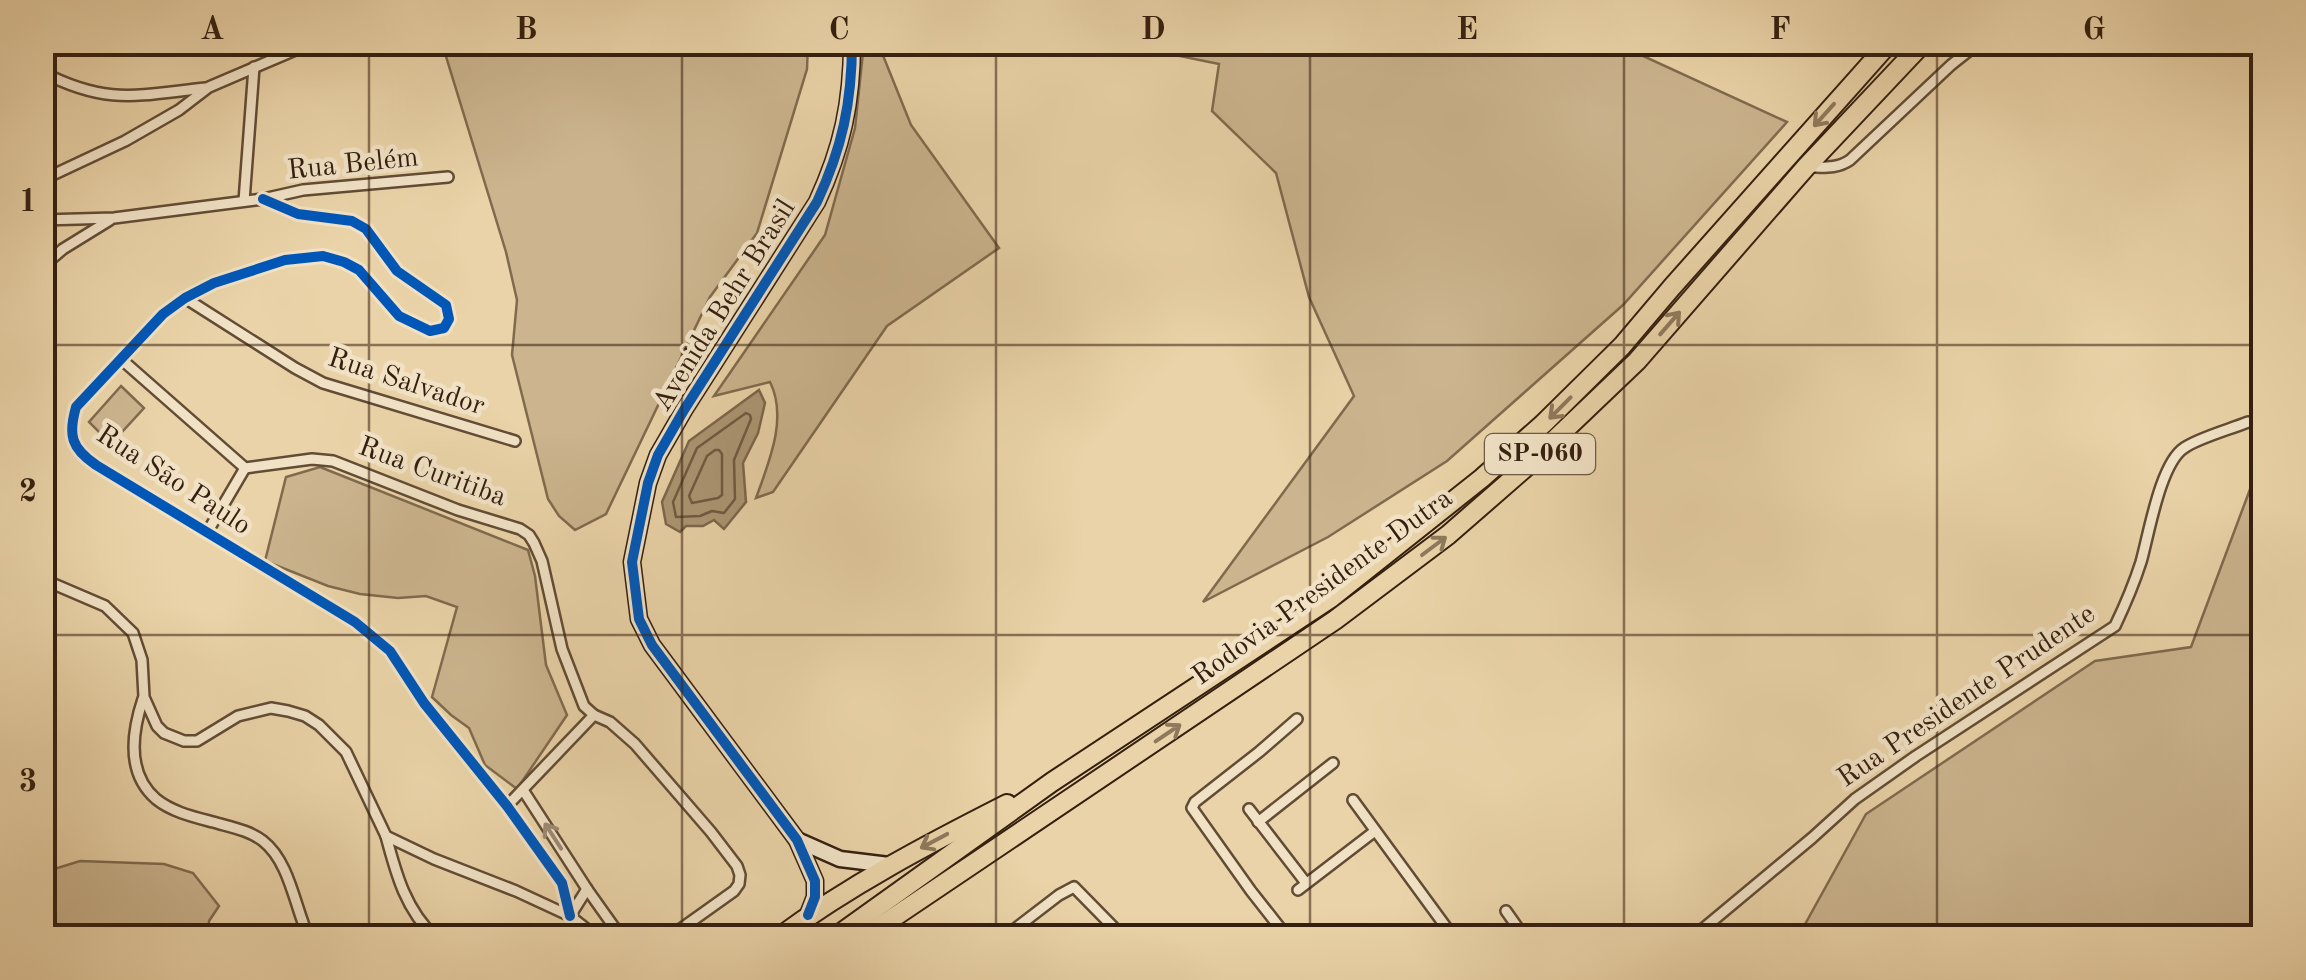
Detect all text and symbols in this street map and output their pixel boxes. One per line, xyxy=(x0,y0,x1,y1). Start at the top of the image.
text: A xyxy=(200,15,224,47)
text: B xyxy=(515,15,537,47)
text: C xyxy=(828,15,850,47)
text: D xyxy=(1140,15,1166,47)
text: E xyxy=(1456,15,1478,47)
text: F xyxy=(1769,15,1791,47)
text: G xyxy=(2082,15,2106,47)
one-way arrow xyxy=(1814,101,1836,127)
street label: Rua Belém xyxy=(286,144,420,186)
text: 1 xyxy=(19,187,37,219)
street label: Avenida Behr Brasil xyxy=(649,195,801,417)
one-way arrow xyxy=(1658,311,1680,337)
street label: Rua Salvador xyxy=(324,344,488,422)
one-way arrow xyxy=(1548,395,1572,419)
street label: Rua São Paulo xyxy=(91,421,255,541)
street label: Rua Curitiba xyxy=(354,433,510,513)
road number: SP-060 xyxy=(1485,434,1595,474)
text: 2 xyxy=(19,477,37,509)
street label: Rodovia Presidente Dutra xyxy=(1188,484,1458,691)
one-way arrow xyxy=(1420,535,1447,556)
street label: Rua Presidente Prudente xyxy=(1833,600,2101,794)
one-way arrow xyxy=(1154,723,1182,744)
text: 3 xyxy=(19,767,37,799)
one-way arrow xyxy=(542,822,563,851)
one-way arrow xyxy=(920,832,950,852)

